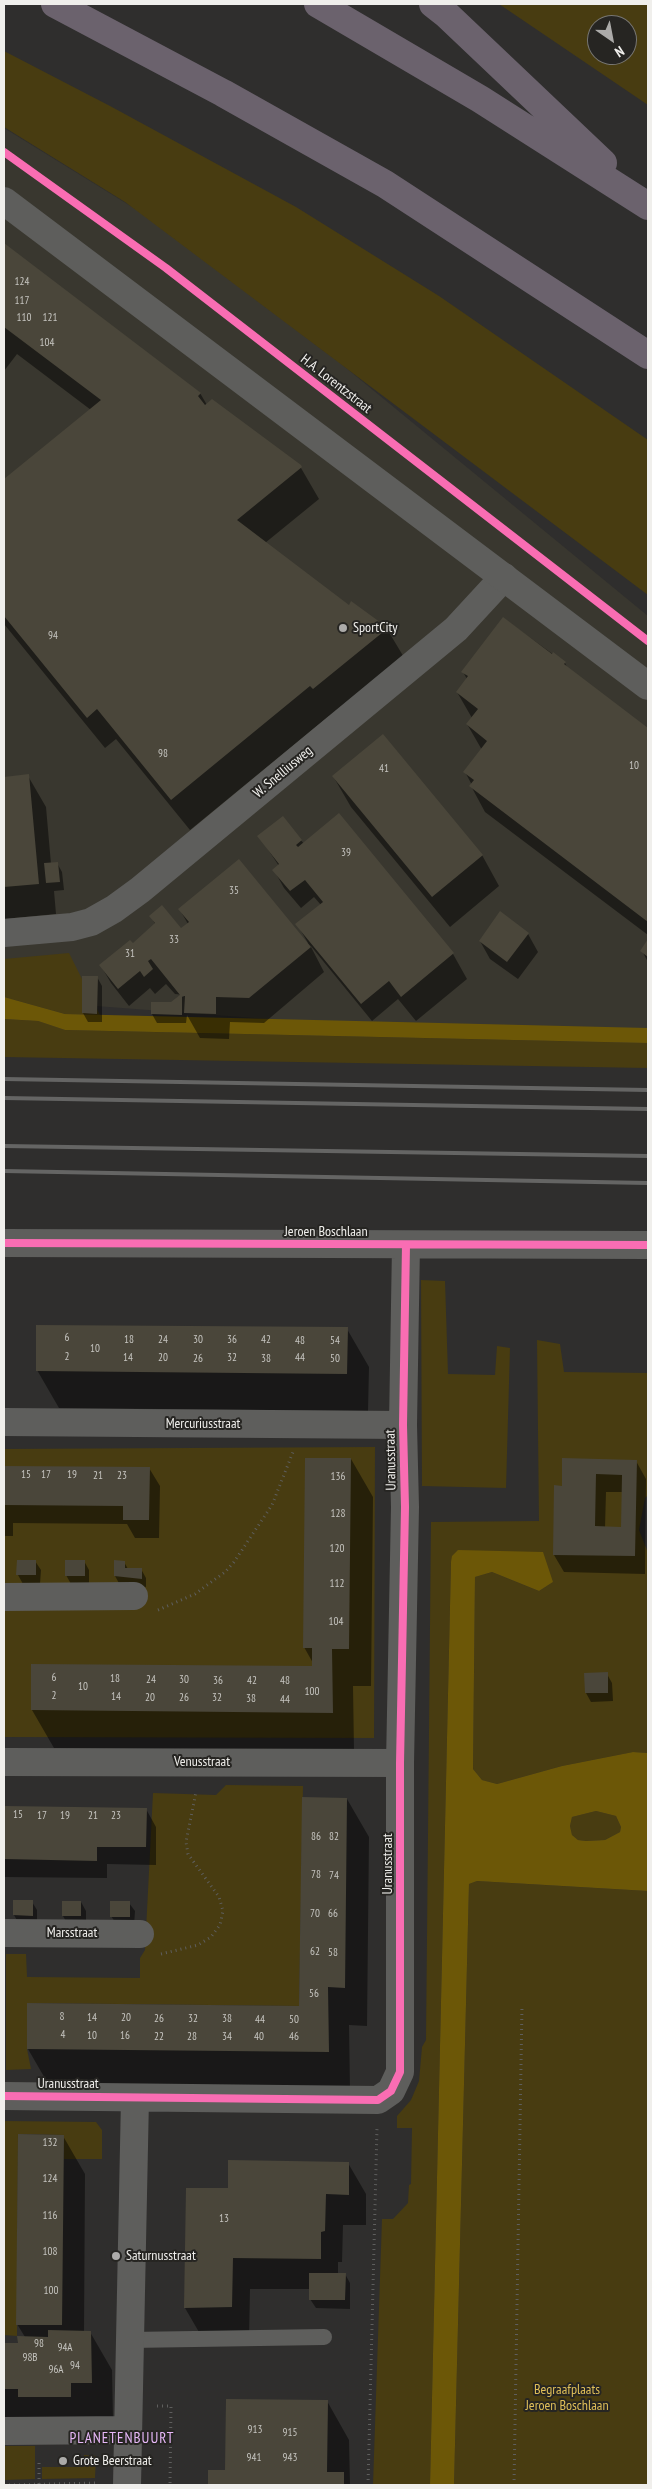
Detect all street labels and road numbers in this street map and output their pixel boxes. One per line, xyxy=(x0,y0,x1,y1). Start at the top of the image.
street label: H.A. Lorentzstraat xyxy=(297,351,375,417)
street label: W. Snelliusweg xyxy=(250,742,316,802)
street label: Jeroen Boschlaan xyxy=(284,1224,368,1240)
street label: Mercuriusstraat xyxy=(166,1416,240,1432)
street label: Uranusstraat xyxy=(382,1429,400,1491)
street label: Venusstraat xyxy=(174,1754,230,1770)
street label: Uranusstraat xyxy=(380,1833,396,1895)
street label: Marsstraat xyxy=(47,1925,97,1941)
street label: Uranusstraat xyxy=(37,2076,99,2092)

